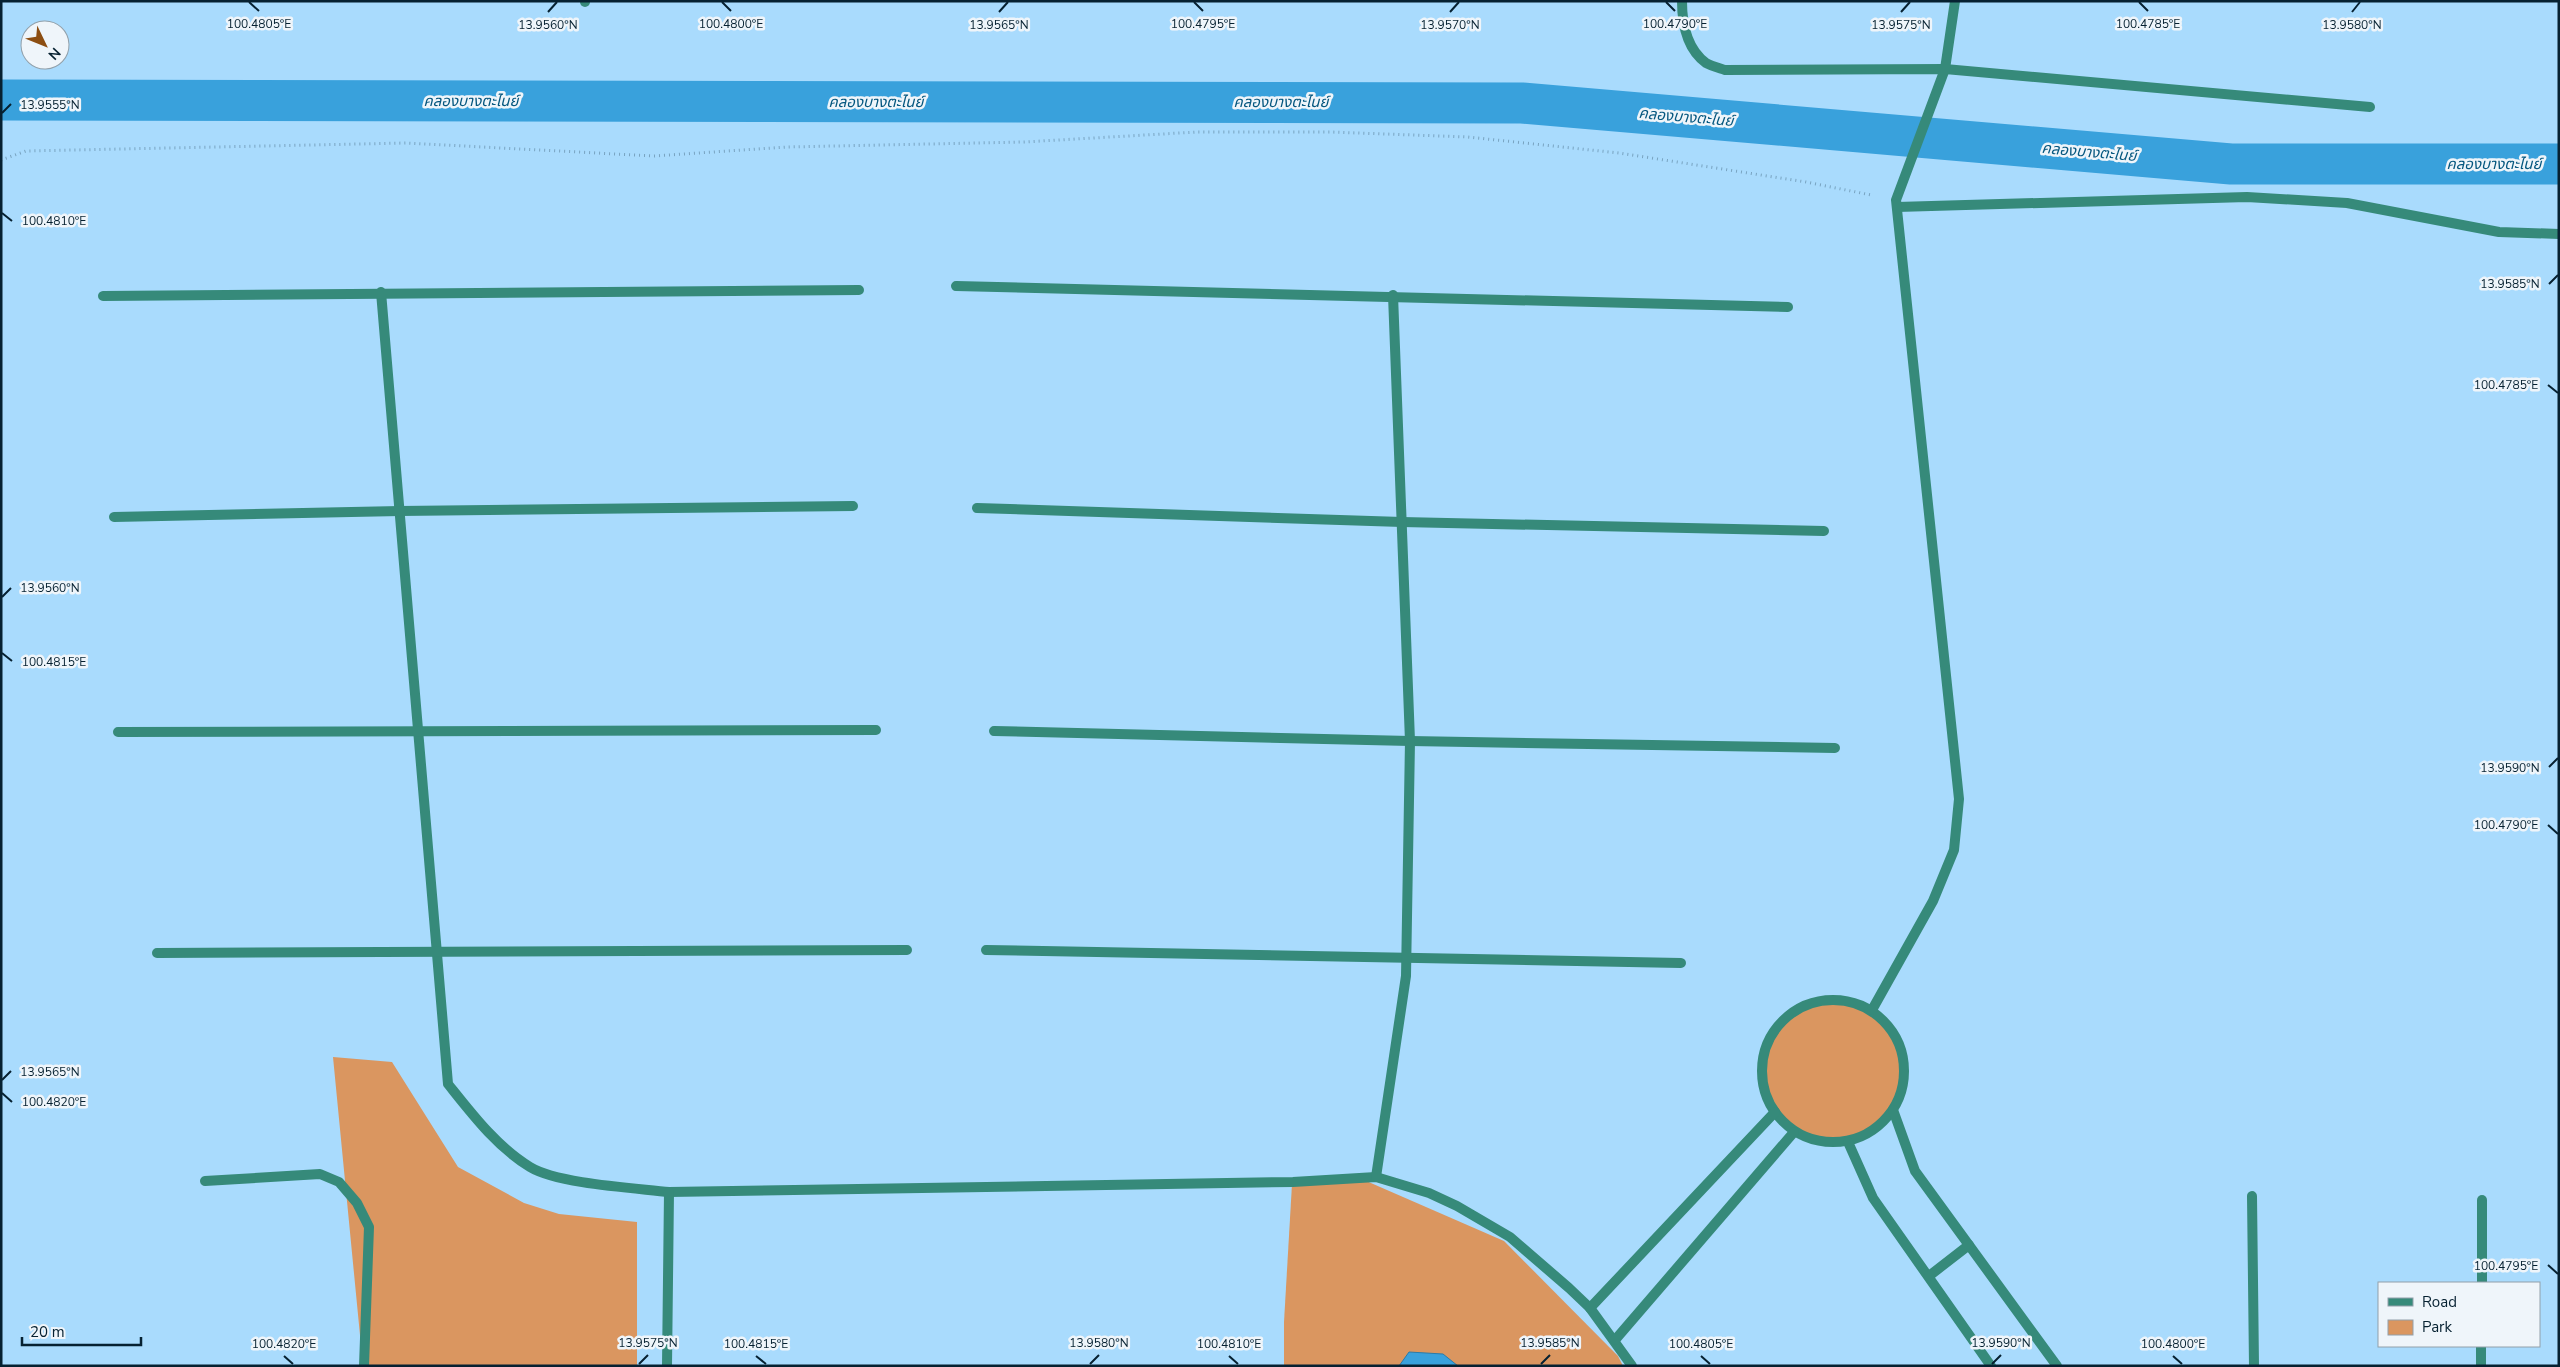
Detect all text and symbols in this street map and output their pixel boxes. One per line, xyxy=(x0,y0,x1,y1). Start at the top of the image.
text: 100.4805°E xyxy=(227,16,291,32)
text: 100.4800°E xyxy=(699,16,763,32)
text: 100.4795°E xyxy=(1171,16,1235,32)
text: 100.4790°E xyxy=(1643,16,1707,32)
text: 100.4785°E xyxy=(2116,16,2180,32)
text: 13.9560°N xyxy=(518,17,578,33)
text: 13.9565°N xyxy=(969,17,1029,33)
text: 13.9570°N xyxy=(1420,17,1480,33)
text: 13.9575°N xyxy=(1871,17,1931,33)
text: 13.9580°N xyxy=(2322,17,2382,33)
north arrow xyxy=(20,20,70,70)
text: N xyxy=(44,43,65,64)
water label: คลองบางตะไนย์ xyxy=(424,91,522,111)
water label: คลองบางตะไนย์ xyxy=(829,92,927,112)
water label: คลองบางตะไนย์ xyxy=(1234,92,1332,112)
text: 13.9555°N xyxy=(20,97,80,113)
water label: คลองบางตะไนย์ xyxy=(1638,103,1737,131)
water label: คลองบางตะไนย์ xyxy=(2041,138,2140,166)
water label: คลองบางตะไนย์ xyxy=(2447,154,2545,174)
text: 100.4810°E xyxy=(22,213,86,229)
text: 13.9585°N xyxy=(2480,276,2540,292)
text: 100.4785°E xyxy=(2474,377,2538,393)
text: 13.9560°N xyxy=(20,580,80,596)
text: 100.4815°E xyxy=(22,654,86,670)
text: 13.9590°N xyxy=(2480,760,2540,776)
text: 100.4790°E xyxy=(2474,817,2538,833)
text: 13.9565°N xyxy=(20,1064,80,1080)
text: 100.4820°E xyxy=(22,1094,86,1110)
text: 100.4795°E xyxy=(2474,1258,2538,1274)
legend xyxy=(2378,1282,2540,1347)
text: Road xyxy=(2422,1292,2457,1312)
scale bar xyxy=(22,1314,141,1346)
text: Park xyxy=(2422,1317,2452,1337)
text: 20 m xyxy=(30,1322,65,1342)
text: 13.9575°N xyxy=(618,1335,678,1351)
text: 13.9580°N xyxy=(1069,1335,1129,1351)
text: 13.9585°N xyxy=(1520,1335,1580,1351)
text: 13.9590°N xyxy=(1971,1335,2031,1351)
text: 100.4820°E xyxy=(252,1336,316,1352)
text: 100.4815°E xyxy=(724,1336,788,1352)
text: 100.4810°E xyxy=(1197,1336,1261,1352)
text: 100.4805°E xyxy=(1669,1336,1733,1352)
text: 100.4800°E xyxy=(2141,1336,2205,1352)

